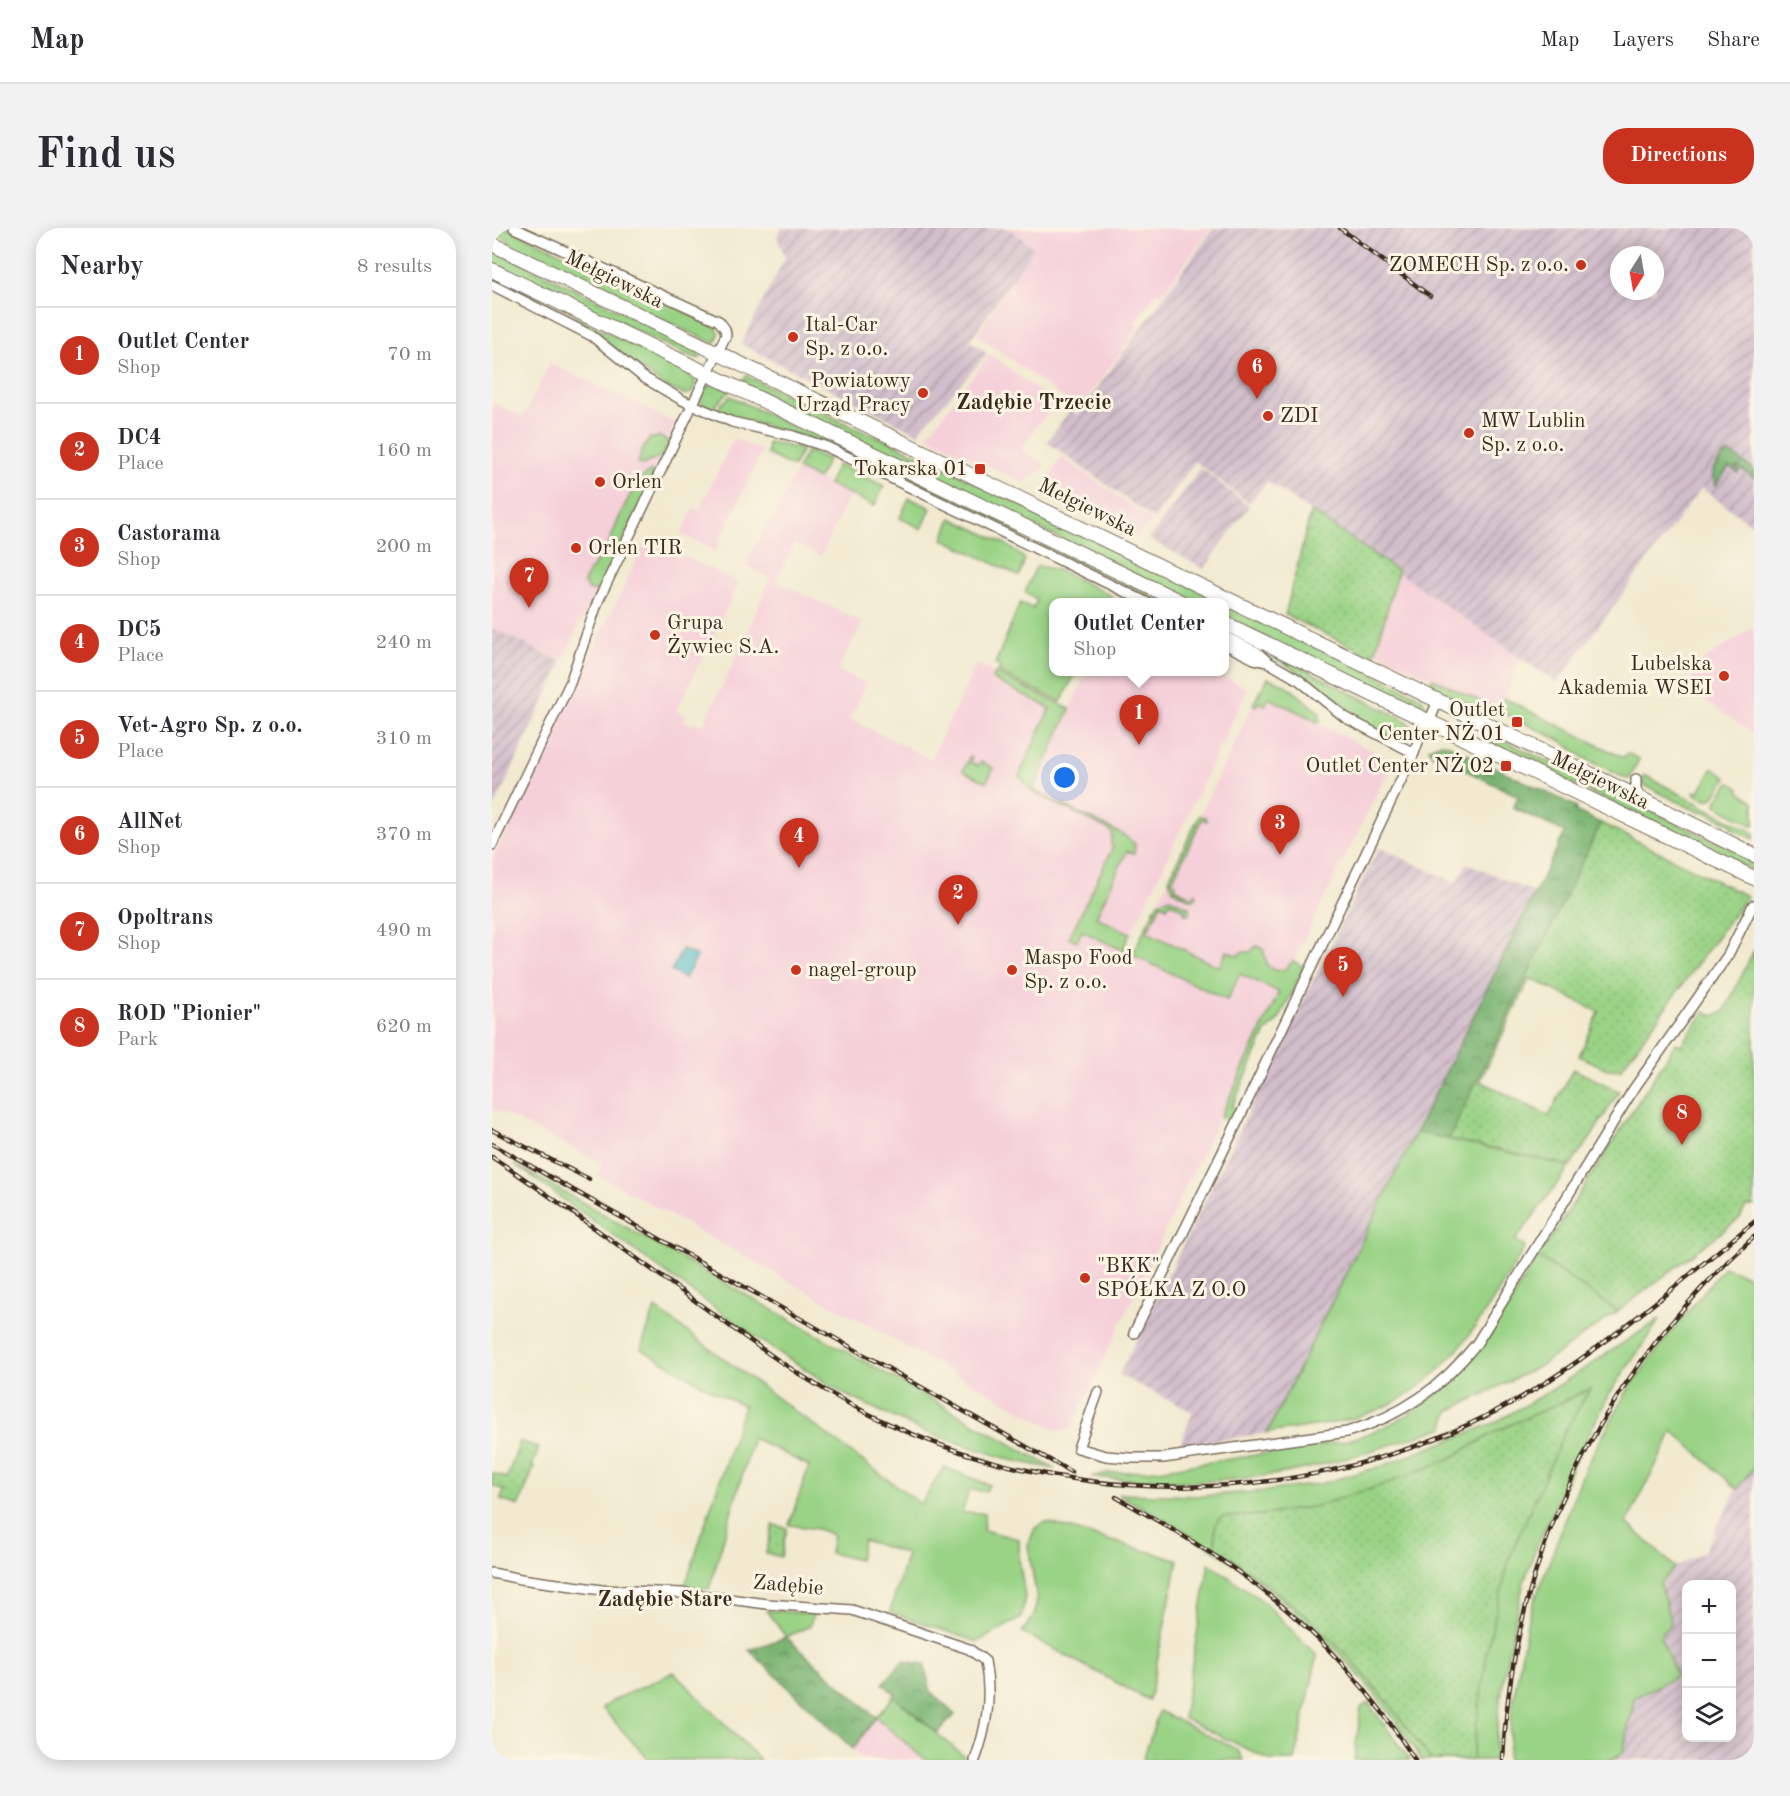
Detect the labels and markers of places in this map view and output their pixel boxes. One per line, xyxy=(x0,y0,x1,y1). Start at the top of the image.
place label: ZOMECH Sp. z o.o. xyxy=(1389,255,1569,276)
marker: ZOMECH Sp. z o.o. xyxy=(1574,258,1588,272)
place label: Ital-Car Sp. z o.o. xyxy=(805,315,888,360)
marker: Ital-Car Sp. z o.o. xyxy=(786,330,800,344)
pin: 6 xyxy=(1238,350,1276,399)
place label: Powiatowy Urząd Pracy xyxy=(796,371,911,416)
marker: Powiatowy Urząd Pracy xyxy=(916,386,930,400)
place label: ZDI xyxy=(1280,406,1318,427)
marker: ZDI xyxy=(1261,409,1275,423)
place label: MW Lublin Sp. z o.o. xyxy=(1481,411,1586,456)
marker: MW Lublin Sp. z o.o. xyxy=(1462,426,1476,440)
place label: Tokarska 01 xyxy=(853,459,968,480)
marker: Tokarska 01 xyxy=(973,462,987,476)
place label: Orlen xyxy=(612,472,662,493)
marker: Orlen xyxy=(593,475,607,489)
place label: Orlen TIR xyxy=(588,538,682,559)
marker: Orlen TIR xyxy=(569,541,583,555)
pin: 7 xyxy=(510,558,549,608)
place label: Grupa Żywiec S.A. xyxy=(667,613,779,658)
marker: Grupa Żywiec S.A. xyxy=(648,628,662,642)
place label: Lubelska Akademia WSEI xyxy=(1557,654,1712,699)
marker: Lubelska Akademia WSEI xyxy=(1717,669,1731,683)
pin: 1 xyxy=(1120,696,1158,745)
place label: Outlet Center NŻ 01 xyxy=(1378,700,1505,745)
marker: Outlet Center NŻ 01 xyxy=(1510,715,1524,729)
place label: Outlet Center NŻ 02 xyxy=(1306,752,1494,777)
marker: Outlet Center NŻ 02 xyxy=(1499,759,1513,773)
pin: 3 xyxy=(1260,806,1300,855)
pin: 4 xyxy=(780,818,818,868)
pin: 2 xyxy=(938,876,978,925)
place label: Maspo Food Sp. z o.o. xyxy=(1024,948,1133,993)
pin: 5 xyxy=(1324,948,1362,997)
place label: nagel-group xyxy=(808,960,917,981)
marker: nagel-group xyxy=(789,963,803,977)
marker: Maspo Food Sp. z o.o. xyxy=(1005,963,1019,977)
pin: 8 xyxy=(1662,1096,1702,1145)
place label: "BKK" SPÓŁKA Z O.O xyxy=(1097,1256,1246,1301)
marker: "BKK" SPÓŁKA Z O.O xyxy=(1078,1271,1092,1285)

